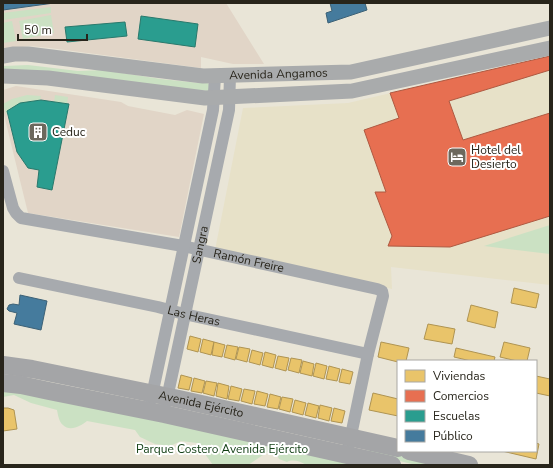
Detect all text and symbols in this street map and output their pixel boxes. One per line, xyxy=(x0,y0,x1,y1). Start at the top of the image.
scale bar xyxy=(18,16,87,42)
text: 50 m xyxy=(24,22,52,38)
street label: Avenida Angamos xyxy=(229,65,328,83)
building icon: Ceduc xyxy=(27,121,49,143)
place label: Ceduc xyxy=(52,124,86,140)
place label: Hotel del Desierto xyxy=(471,142,521,172)
hotel icon: Hotel del Desierto xyxy=(446,146,468,168)
street label: Sangra xyxy=(188,224,212,265)
street label: Ramón Freire xyxy=(212,245,286,276)
street label: Las Heras xyxy=(166,302,222,330)
legend xyxy=(397,360,537,452)
text: Viviendas xyxy=(432,368,486,384)
street label: Avenida Ejército xyxy=(157,387,245,421)
text: Comercios xyxy=(433,388,489,404)
text: Escuelas xyxy=(433,408,480,424)
text: Público xyxy=(433,428,473,444)
park label: Parque Costero Avenida Ejército xyxy=(136,441,308,457)

